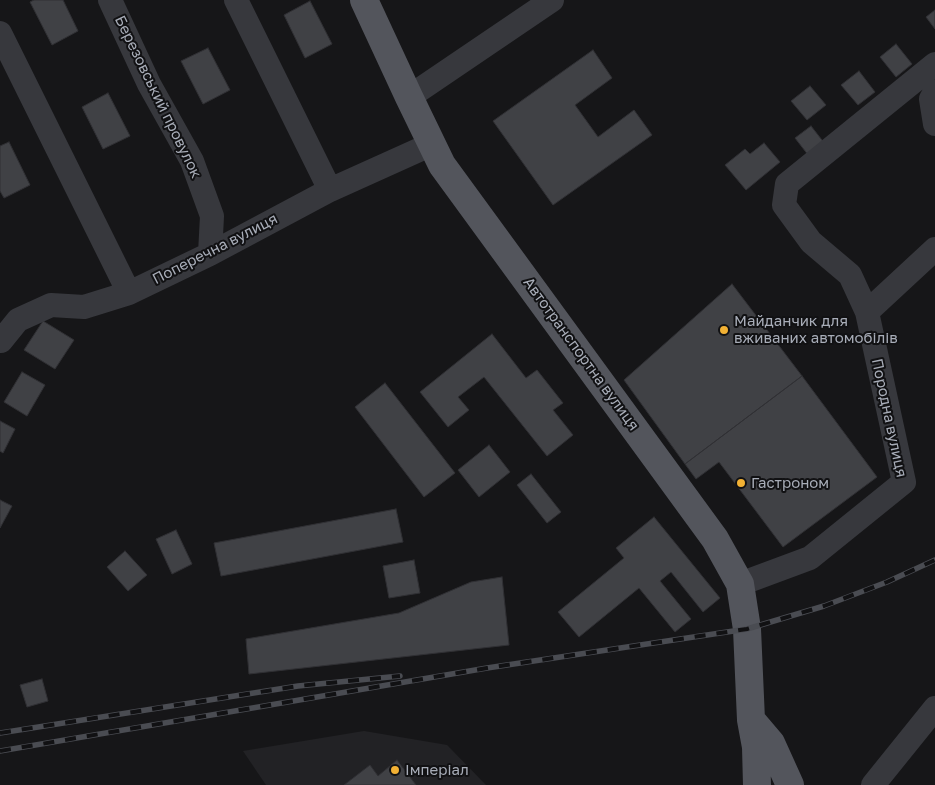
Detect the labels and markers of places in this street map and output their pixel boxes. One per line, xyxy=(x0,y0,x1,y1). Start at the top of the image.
place label: Майданчик для вживаних автомобілів xyxy=(734,312,898,347)
marker: Майданчик для вживаних автомобілів xyxy=(718,324,730,336)
place label: Гастроном xyxy=(751,474,829,492)
marker: Гастроном xyxy=(735,477,747,489)
place label: Імперіал xyxy=(405,761,469,779)
marker: Імперіал xyxy=(389,764,401,776)

